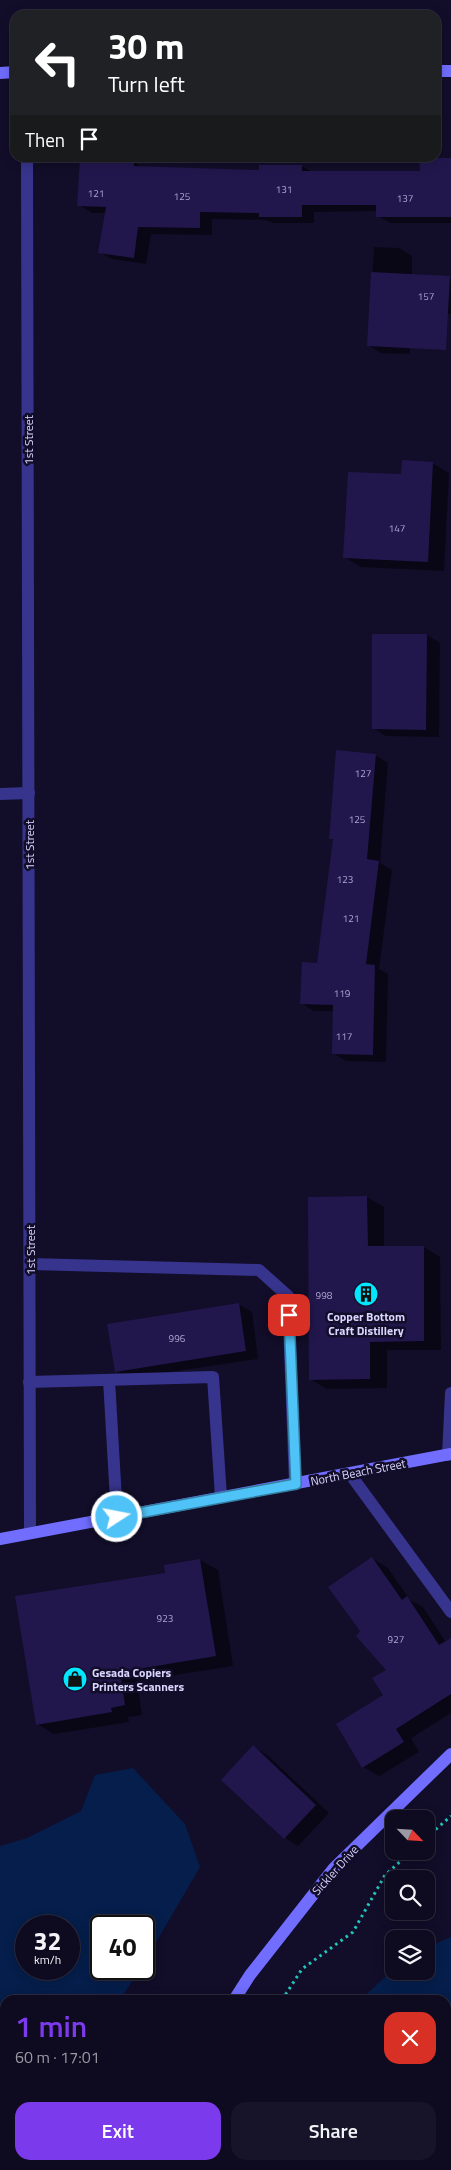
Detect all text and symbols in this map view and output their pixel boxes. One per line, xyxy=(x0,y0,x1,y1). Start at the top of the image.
text: 30 m xyxy=(108,19,184,73)
icon: left xyxy=(25,30,90,95)
text: Turn left xyxy=(108,67,185,101)
text: Then xyxy=(25,125,65,154)
icon: arrive xyxy=(75,125,103,153)
house number: 131 xyxy=(276,182,292,197)
house number: 121 xyxy=(88,186,104,201)
house number: 125 xyxy=(174,189,191,204)
house number: 137 xyxy=(397,191,413,206)
house number: 157 xyxy=(418,289,434,304)
street label: 1st Street xyxy=(19,414,38,465)
house number: 147 xyxy=(389,521,405,536)
house number: 127 xyxy=(355,766,371,781)
house number: 125 xyxy=(349,812,366,827)
street label: 1st Street xyxy=(20,819,39,870)
house number: 123 xyxy=(337,872,353,887)
house number: 121 xyxy=(343,911,359,926)
house number: 119 xyxy=(334,986,351,1001)
house number: 117 xyxy=(336,1029,352,1044)
street label: 1st Street xyxy=(21,1224,40,1275)
building icon: Copper Bottom Craft Distillery xyxy=(353,1281,379,1307)
house number: 998 xyxy=(316,1288,333,1303)
pin xyxy=(268,1294,310,1336)
icon: arrive xyxy=(275,1301,303,1329)
place label: Copper Bottom Craft Distillery xyxy=(327,1307,405,1340)
house number: 996 xyxy=(169,1331,186,1346)
street label: North Beach Street xyxy=(309,1453,408,1491)
position arrow xyxy=(90,1490,142,1542)
house number: 923 xyxy=(157,1611,173,1626)
house number: 927 xyxy=(388,1632,404,1647)
place label: Gesada Copiers Printers Scanners xyxy=(92,1663,184,1696)
shop icon: Gesada Copiers Printers Scanners xyxy=(62,1666,88,1692)
north arrow xyxy=(385,1810,435,1860)
map controls xyxy=(385,1810,435,1980)
street label: Sickler Drive xyxy=(307,1841,363,1899)
button: search xyxy=(385,1870,435,1920)
speed limit sign: 40 xyxy=(90,1915,155,1980)
text: 32 xyxy=(33,1922,62,1960)
button: layers xyxy=(385,1930,435,1980)
text: km/h xyxy=(34,1950,61,1969)
text: 1 min xyxy=(15,2003,87,2049)
button: close xyxy=(384,2012,436,2064)
text: 60 m · 17:01 xyxy=(15,2045,100,2069)
button: Exit xyxy=(15,2102,221,2160)
button: Share xyxy=(231,2102,436,2160)

